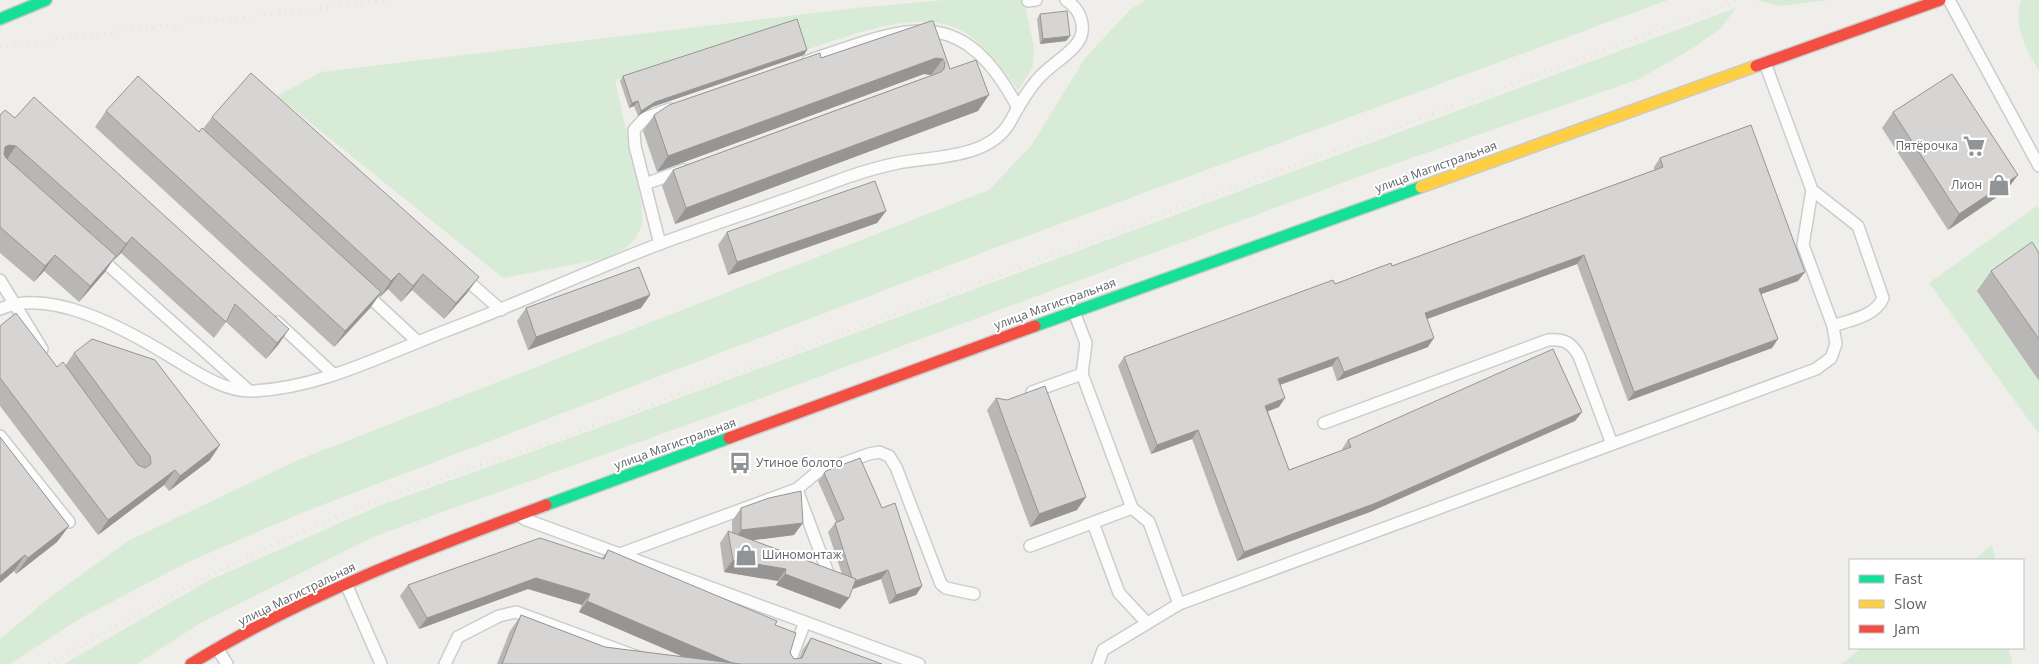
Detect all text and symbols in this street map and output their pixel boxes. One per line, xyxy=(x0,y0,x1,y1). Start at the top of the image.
supermarket icon: Пятёрочка xyxy=(1961,133,1987,159)
street label: улица Магистральная xyxy=(1373,137,1499,196)
place label: Пятёрочка xyxy=(1896,137,1958,154)
shop icon: Лион xyxy=(1986,172,2012,198)
place label: Лион xyxy=(1951,176,1982,193)
street label: улица Магистральная xyxy=(992,274,1118,333)
street label: улица Магистральная xyxy=(612,414,738,473)
bus stop icon: Утиное болото xyxy=(727,450,753,476)
place label: Утиное болото xyxy=(756,454,843,471)
shop icon: Шиномонтаж xyxy=(733,542,759,568)
place label: Шиномонтаж xyxy=(762,546,842,563)
street label: улица Магистральная xyxy=(235,558,358,629)
legend xyxy=(1849,559,2024,649)
text: Fast xyxy=(1894,568,1923,588)
text: Slow xyxy=(1894,593,1927,613)
text: Jam xyxy=(1892,618,1920,638)

